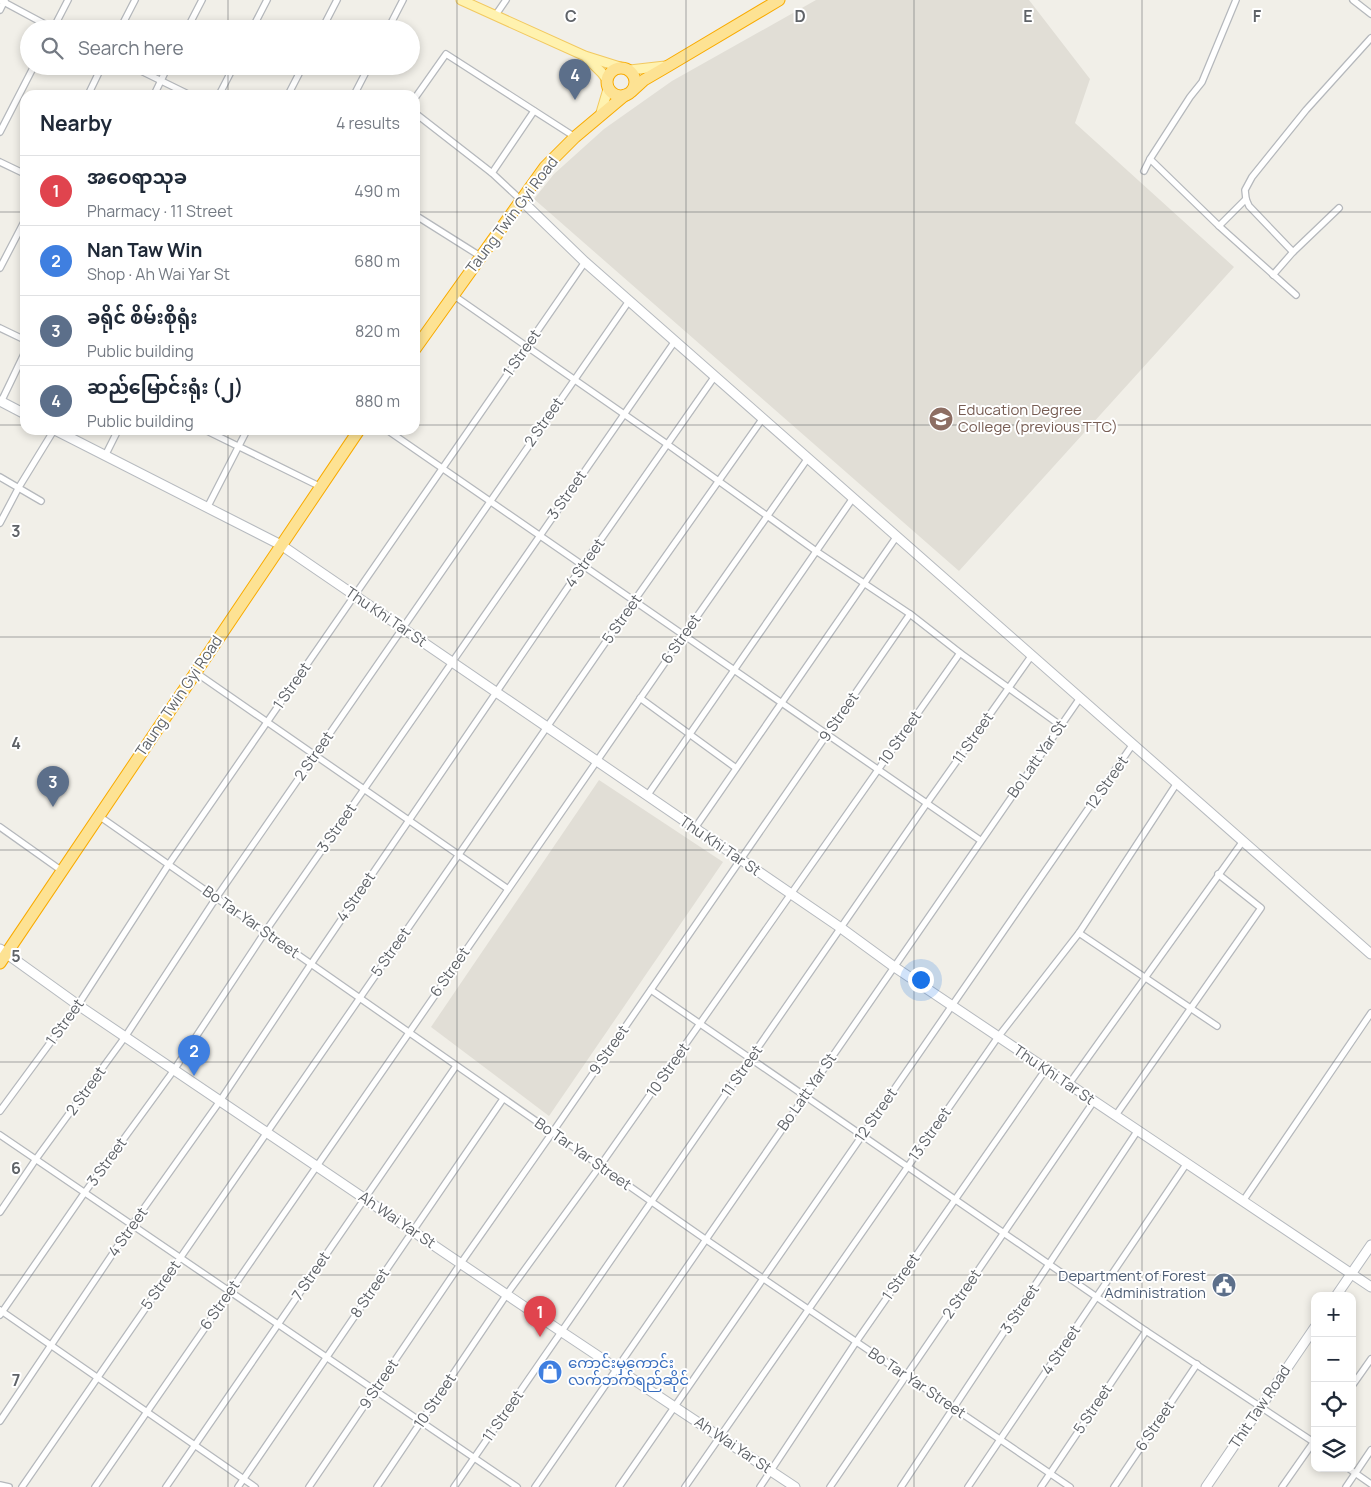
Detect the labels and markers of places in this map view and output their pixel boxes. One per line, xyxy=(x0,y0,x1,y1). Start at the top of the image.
pin: 4 xyxy=(559,59,591,100)
place label: Education Degree College (previous TTC) xyxy=(958,399,1118,437)
school or university icon: Education Degree College (previous TTC) xyxy=(928,406,954,432)
pin: 3 xyxy=(37,766,69,807)
pin: 2 xyxy=(178,1035,210,1076)
place label: Department of Forest Administration xyxy=(1058,1265,1206,1303)
public building icon: Department of Forest Administration xyxy=(1211,1272,1237,1298)
pin: 1 xyxy=(524,1296,556,1337)
place label: ကောင်းမှကောင်း လက်ဘက်ရည်ဆိုင် xyxy=(568,1352,689,1392)
shop icon: ကောင်းမှကောင်း လက်ဘက်ရည်ဆိုင် xyxy=(537,1359,563,1385)

